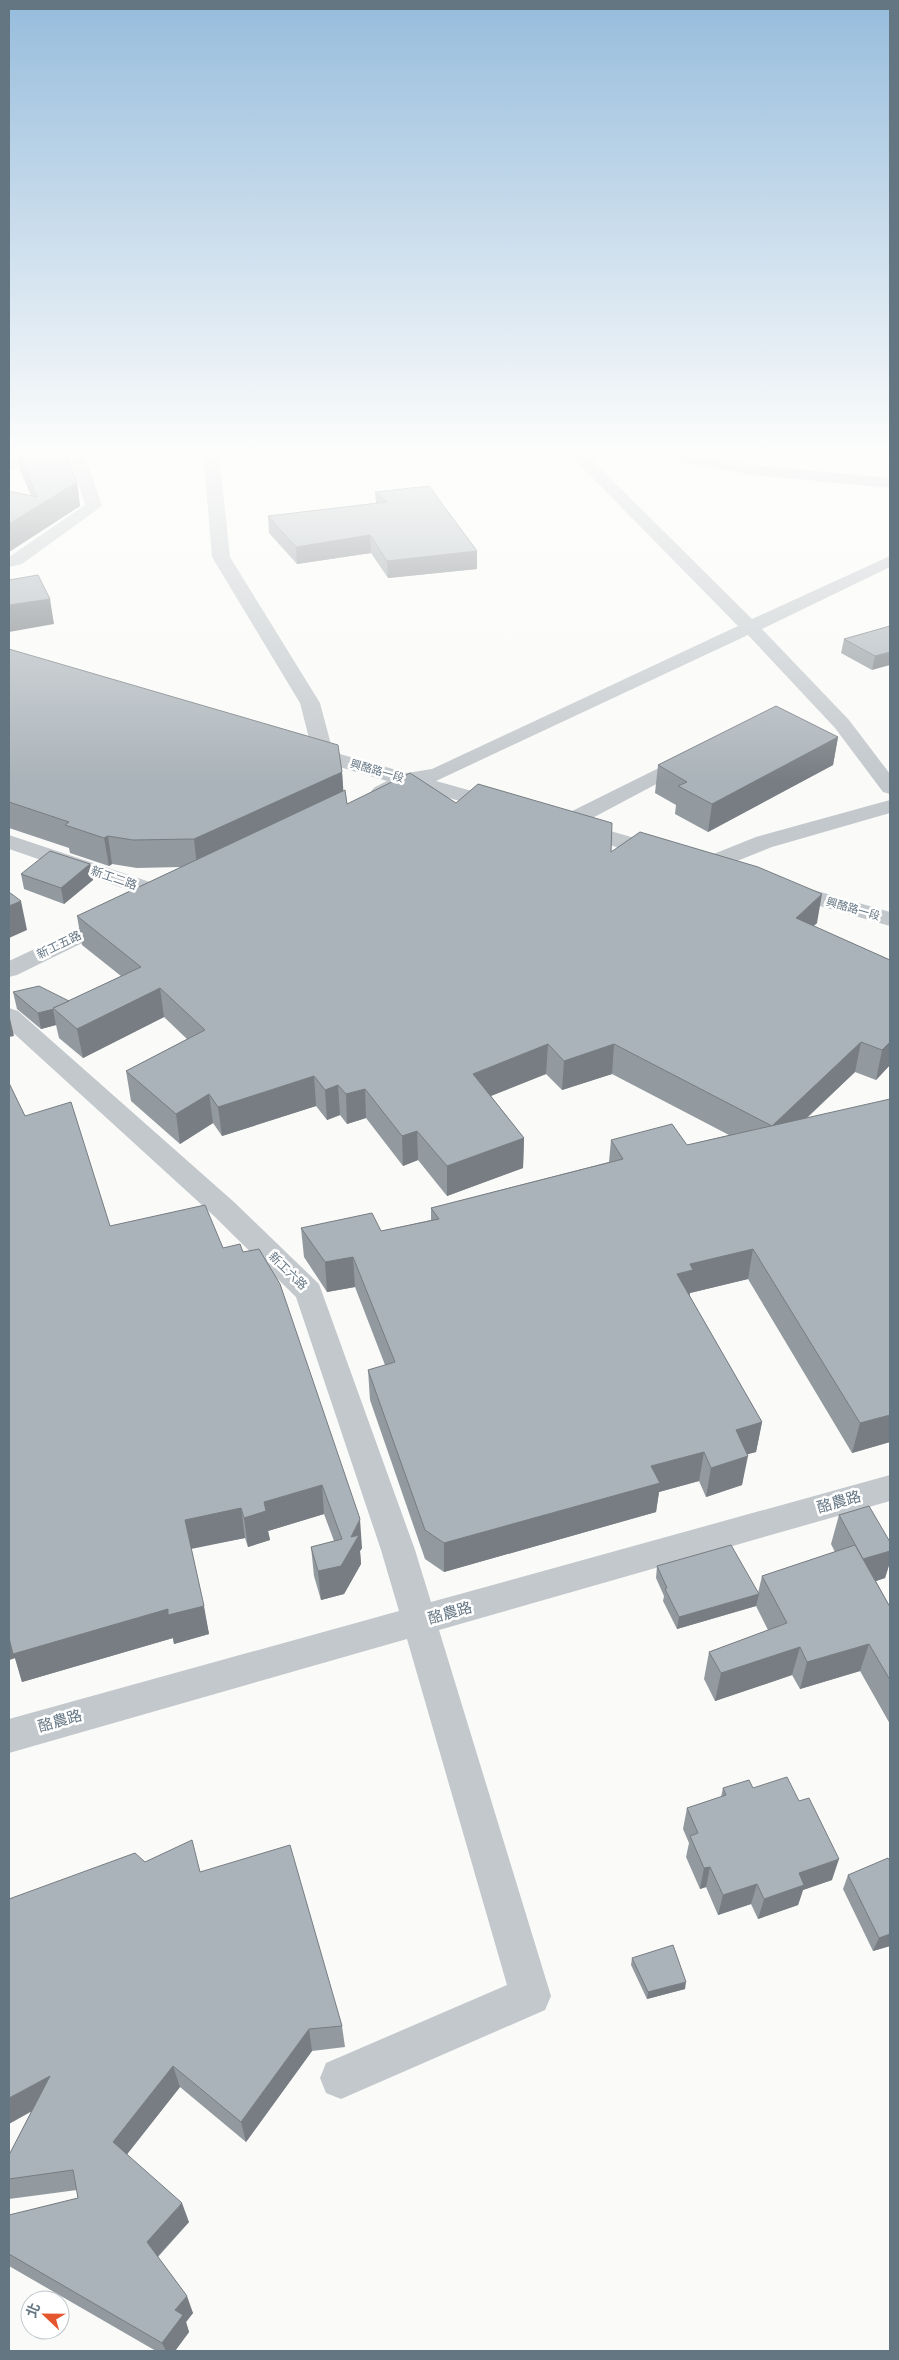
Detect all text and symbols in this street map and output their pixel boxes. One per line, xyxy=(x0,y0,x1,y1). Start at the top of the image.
street label: 興酪路一段 xyxy=(349,757,405,785)
street label: 新工二路 xyxy=(89,864,139,892)
street label: 興酪路一段 xyxy=(825,895,881,923)
street label: 新工五路 xyxy=(34,928,84,962)
street label: 新工六路 xyxy=(266,1249,310,1293)
street label: 酪農路 xyxy=(815,1487,863,1517)
street label: 酪農路 xyxy=(426,1598,474,1628)
street label: 酪農路 xyxy=(36,1706,84,1736)
north arrow xyxy=(20,2290,70,2340)
text: 北 xyxy=(23,2301,44,2320)

